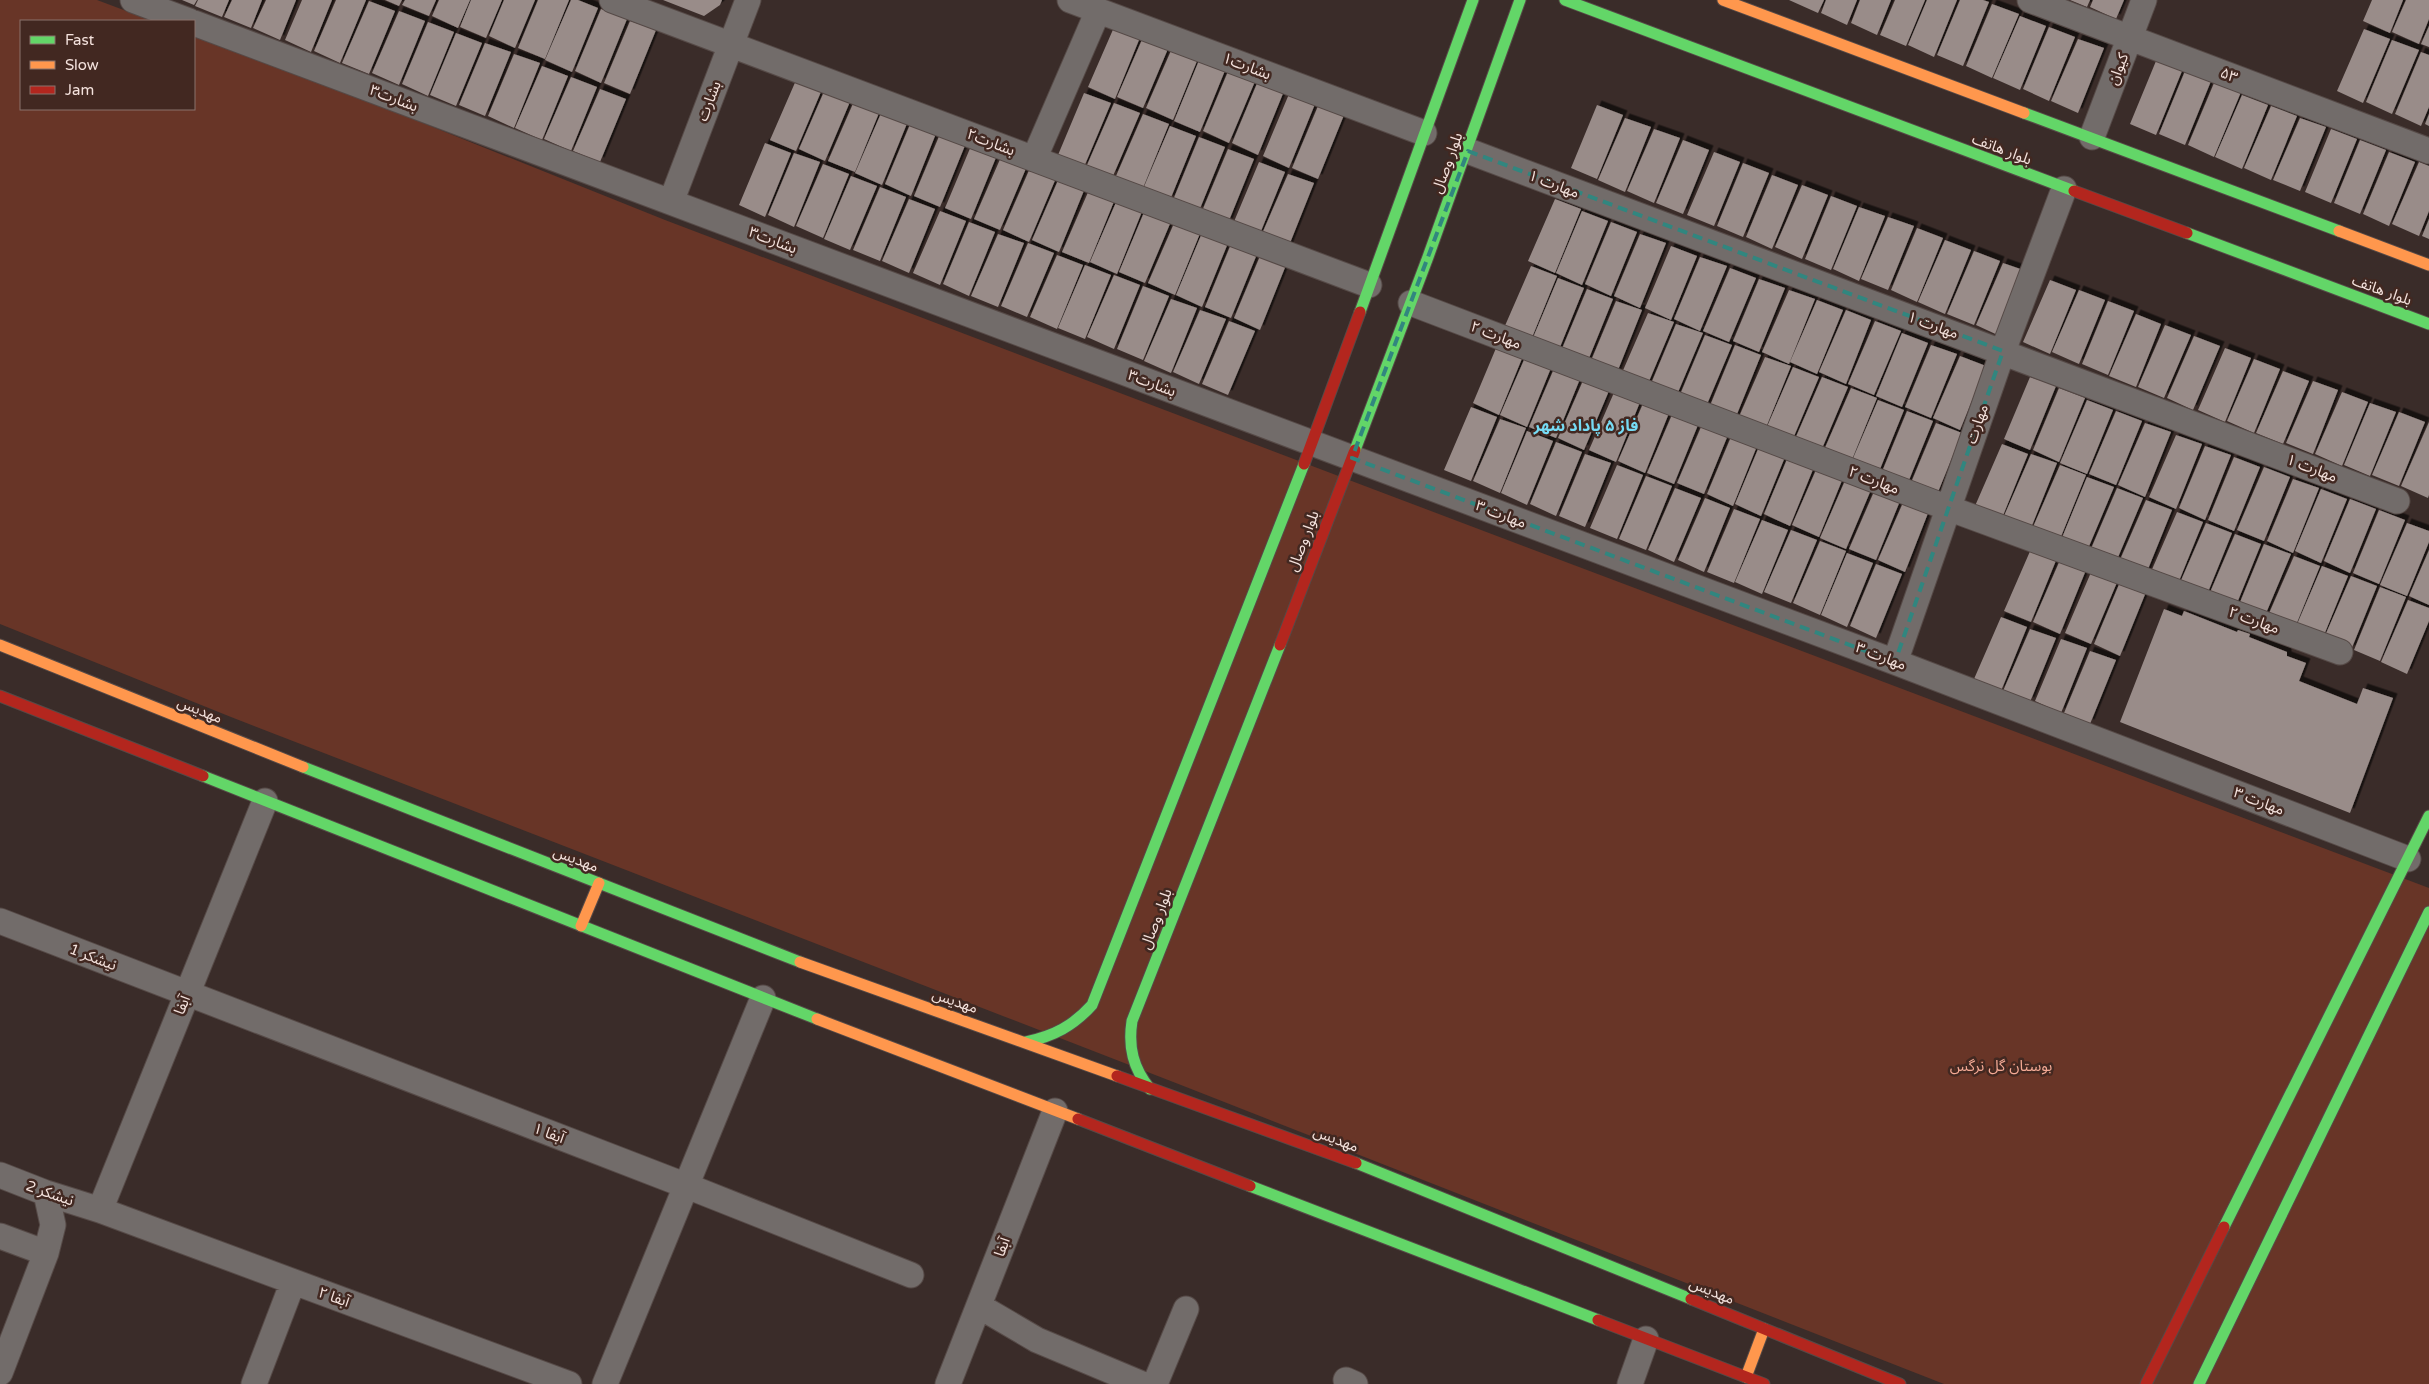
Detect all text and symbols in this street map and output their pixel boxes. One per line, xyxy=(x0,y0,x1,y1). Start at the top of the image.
legend xyxy=(20,20,195,110)
text: Fast xyxy=(65,31,95,49)
street label: بشارت۱ xyxy=(1220,49,1274,83)
street label: کیوان xyxy=(2104,50,2133,87)
text: Slow xyxy=(65,56,99,74)
street label: ۵۳ xyxy=(2218,64,2241,87)
street label: بشارت xyxy=(693,78,725,124)
text: Jam xyxy=(65,81,94,99)
street label: بشارت۳ xyxy=(367,81,421,115)
street label: بشارت۲ xyxy=(964,125,1018,159)
street label: بلوار هاتف xyxy=(1970,129,2034,169)
street label: بلوار وصال xyxy=(1428,130,1466,196)
street label: مهارت ۱ xyxy=(1526,166,1582,202)
street label: بشارت۳ xyxy=(746,223,800,257)
street label: بلوار هاتف xyxy=(2350,271,2414,309)
street label: مهارت ۱ xyxy=(1905,308,1961,342)
street label: مهارت ۲ xyxy=(1468,317,1524,353)
street label: بشارت۳ xyxy=(1125,366,1179,400)
street label: مهارت xyxy=(1962,402,1992,446)
district label: فاز ۵ پاداد شهر xyxy=(1533,416,1638,436)
street label: مهارت ۱ xyxy=(2284,450,2340,486)
street label: مهارت ۲ xyxy=(1846,462,1902,498)
street label: مهارت ۳ xyxy=(1473,496,1529,532)
street label: بلوار وصال xyxy=(1283,508,1323,574)
street label: مهارت ۲ xyxy=(2226,603,2282,637)
street label: مهارت ۳ xyxy=(1853,638,1909,674)
street label: مهدیس xyxy=(175,693,225,727)
street label: مهارت ۳ xyxy=(2231,783,2287,819)
street label: مهدیس xyxy=(551,842,601,876)
street label: بلوار وصال xyxy=(1136,886,1176,952)
street label: نیشکر 1 xyxy=(67,940,119,974)
street label: مهدیس xyxy=(930,985,980,1017)
street label: آبفا xyxy=(170,992,194,1017)
park label: بوستان گل نرگس xyxy=(1950,1057,2052,1075)
street label: آبفا ۱ xyxy=(531,1119,568,1147)
street label: مهدیس xyxy=(1311,1122,1361,1156)
street label: نیشکر 2 xyxy=(24,1176,76,1210)
street label: آبفا xyxy=(990,1234,1014,1259)
street label: مهدیس xyxy=(1687,1274,1737,1308)
street label: آبفا ۲ xyxy=(316,1283,353,1311)

